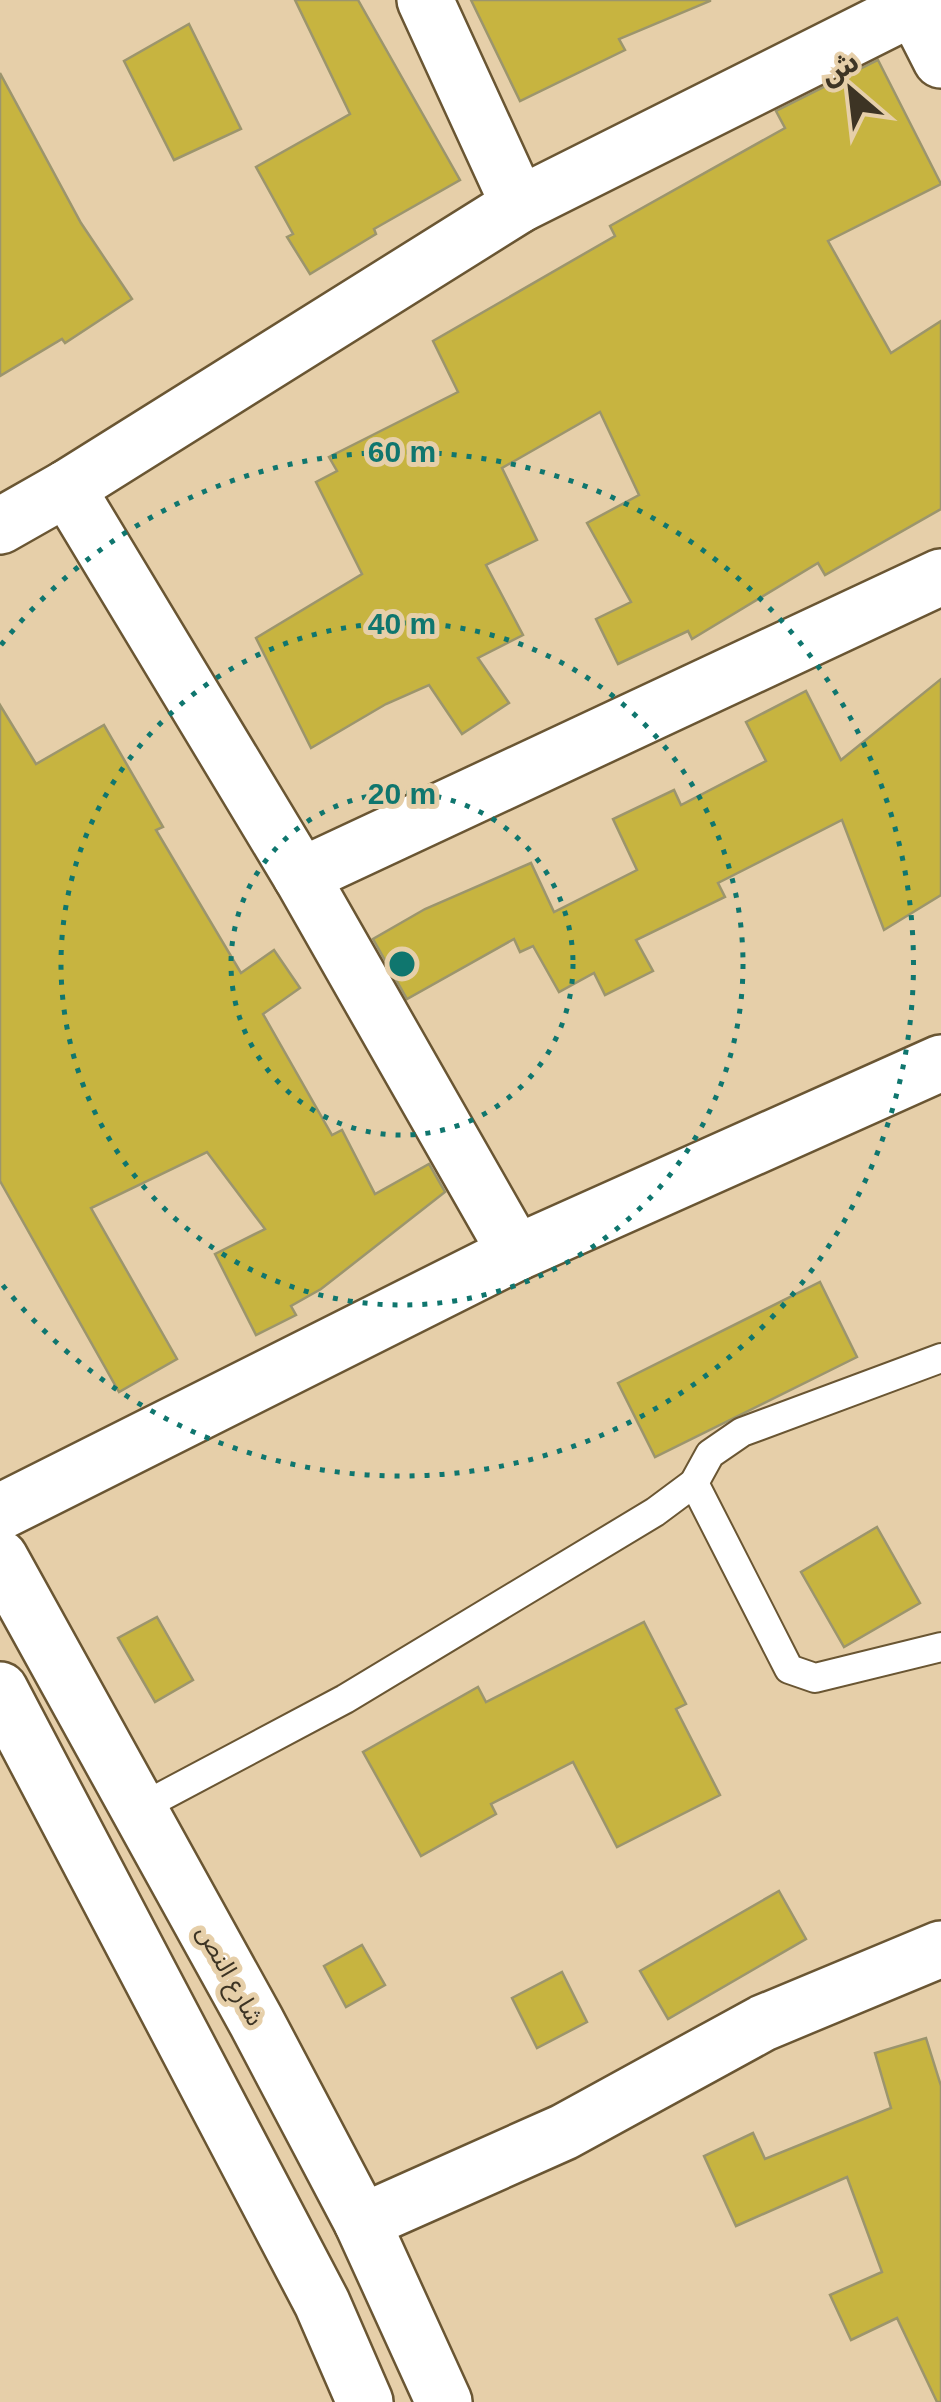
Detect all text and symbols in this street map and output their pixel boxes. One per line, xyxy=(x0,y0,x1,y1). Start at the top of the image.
north arrow xyxy=(801,40,901,140)
text: ش xyxy=(815,46,864,91)
text: 60 m xyxy=(368,435,436,468)
text: 40 m xyxy=(368,607,436,640)
text: 20 m xyxy=(368,777,436,810)
centre of rings xyxy=(384,946,420,982)
street label: شارع النص xyxy=(188,1920,270,2033)

